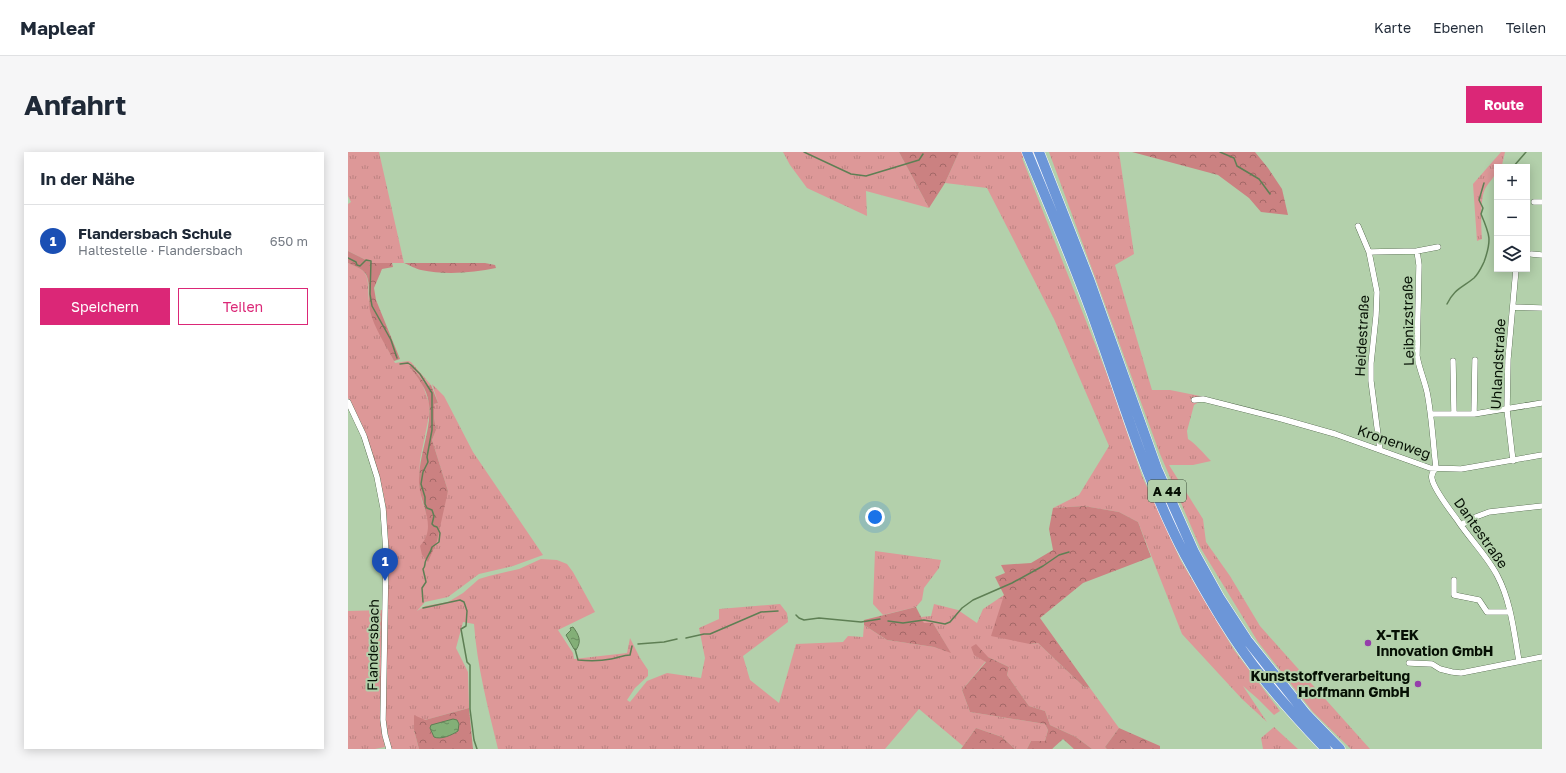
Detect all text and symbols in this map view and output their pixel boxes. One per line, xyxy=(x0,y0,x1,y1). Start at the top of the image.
text: Mapleaf xyxy=(20,16,95,39)
text: Karte xyxy=(1374,19,1411,36)
text: Ebenen xyxy=(1433,19,1484,36)
text: Teilen xyxy=(1506,19,1546,36)
button: Route xyxy=(1466,86,1542,123)
text: Anfahrt xyxy=(24,88,126,121)
map controls xyxy=(1494,164,1530,272)
button: + xyxy=(1494,164,1530,200)
text: In der Nähe xyxy=(40,168,135,189)
button: − xyxy=(1494,200,1530,236)
text: Flandersbach Schule xyxy=(78,224,232,242)
text: 1 xyxy=(50,233,56,249)
text: 650 m xyxy=(270,233,308,249)
button: layers xyxy=(1494,236,1530,272)
text: Haltestelle · Flandersbach xyxy=(78,242,243,258)
street label: Leibnizstraße xyxy=(1398,276,1417,366)
button: Speichern xyxy=(40,288,170,325)
button: Teilen xyxy=(178,288,308,325)
street label: Heidestraße xyxy=(1351,295,1372,377)
street label: Uhlandstraße xyxy=(1487,318,1508,410)
street label: Kronenweg xyxy=(1355,421,1433,462)
road number: A 44 xyxy=(1148,480,1186,502)
street label: Dantestraße xyxy=(1451,494,1512,571)
your location xyxy=(865,507,885,527)
pin: 1 xyxy=(372,548,398,581)
street label: Flandersbach xyxy=(363,599,382,691)
place label: X-TEK Innovation GmbH xyxy=(1376,626,1493,659)
marker: X-TEK Innovation GmbH xyxy=(1363,638,1373,648)
place label: Kunststoffverarbeitung Hoffmann GmbH xyxy=(1250,667,1410,700)
marker: Kunststoffverarbeitung Hoffmann GmbH xyxy=(1413,679,1423,689)

